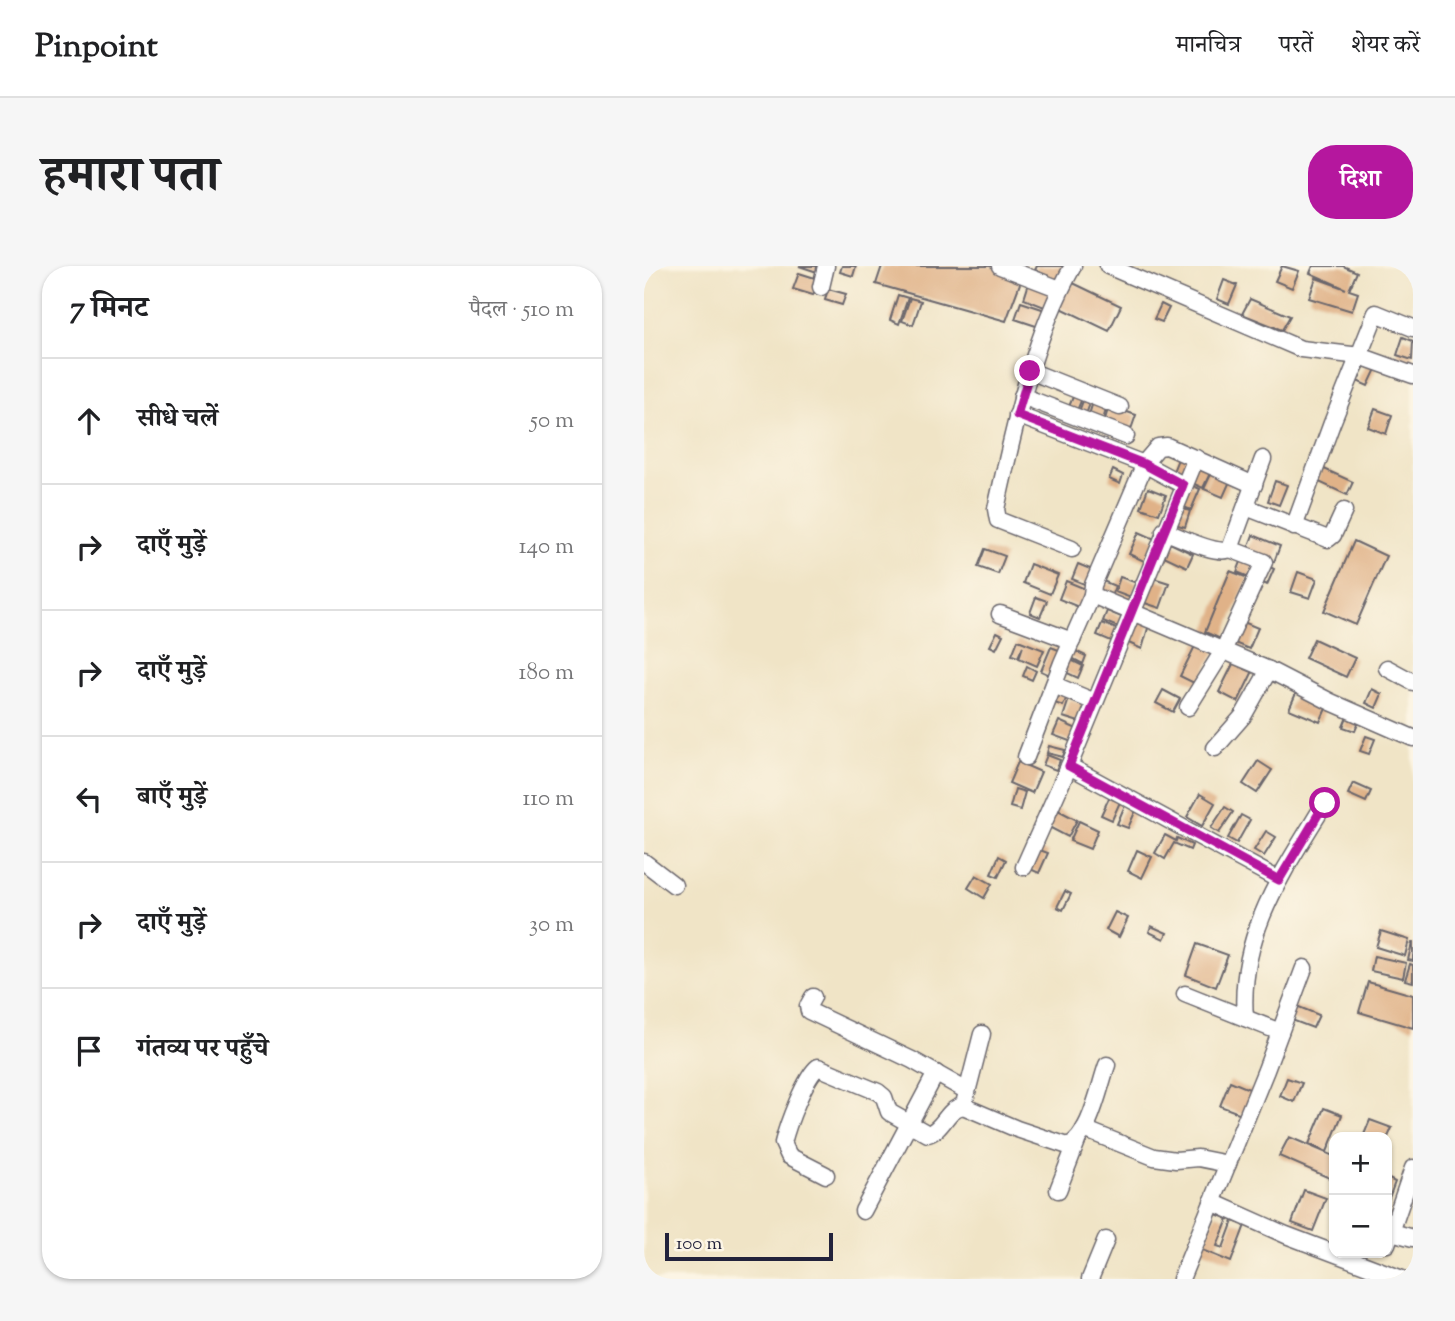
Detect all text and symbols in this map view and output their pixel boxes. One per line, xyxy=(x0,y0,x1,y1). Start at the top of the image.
text: Pinpoint xyxy=(35,24,158,72)
text: मानचित्र xyxy=(1176,29,1241,63)
text: परतें xyxy=(1279,29,1313,63)
text: शेयर करें xyxy=(1351,29,1420,63)
text: हमारा पता xyxy=(42,143,219,213)
button: दिशा xyxy=(1308,145,1413,219)
text: 7 मिनट xyxy=(70,288,148,331)
text: पैदल · 510 m xyxy=(469,294,574,327)
route end xyxy=(1014,355,1045,386)
text: सीधे चलें xyxy=(137,401,218,438)
icon: ahead xyxy=(70,402,108,440)
text: 50 m xyxy=(530,405,574,438)
text: दाएँ मुड़ें xyxy=(137,527,206,564)
icon: right xyxy=(70,528,108,566)
text: 140 m xyxy=(519,531,574,564)
text: दाएँ मुड़ें xyxy=(137,653,206,690)
icon: right xyxy=(70,654,108,692)
text: 180 m xyxy=(519,657,574,690)
text: बाएँ मुड़ें xyxy=(137,779,207,816)
icon: left xyxy=(70,780,108,818)
text: 110 m xyxy=(523,783,574,816)
route start xyxy=(1309,787,1340,818)
text: दाएँ मुड़ें xyxy=(137,905,206,942)
icon: right xyxy=(70,906,108,944)
text: 30 m xyxy=(529,909,574,942)
text: गंतव्य पर पहुँचे xyxy=(137,1031,268,1068)
icon: arrive xyxy=(70,1032,108,1070)
map controls xyxy=(1329,1132,1392,1258)
button: + xyxy=(1329,1132,1392,1195)
button: − xyxy=(1329,1195,1392,1258)
scale bar xyxy=(665,1230,833,1262)
text: 100 m xyxy=(676,1231,722,1258)

